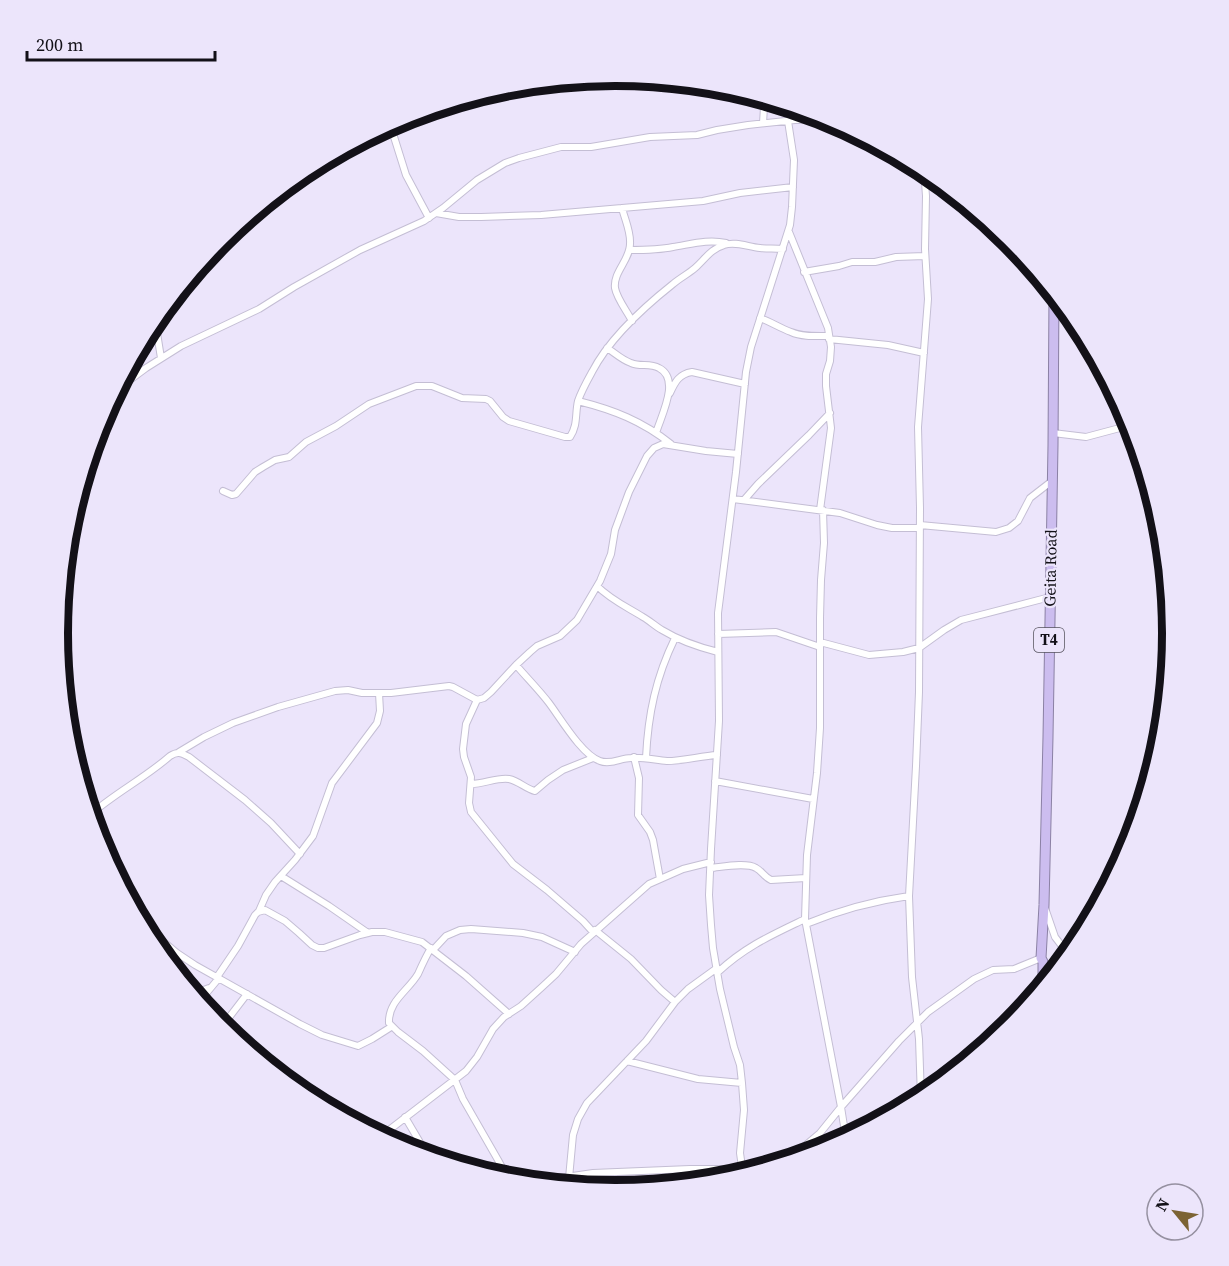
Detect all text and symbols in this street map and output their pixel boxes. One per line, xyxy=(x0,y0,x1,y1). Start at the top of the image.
scale bar xyxy=(27,24,214,62)
text: 200 m xyxy=(36,32,83,57)
street label: Geita Road xyxy=(1038,529,1062,607)
road number: T4 xyxy=(1034,628,1064,652)
north arrow xyxy=(1145,1182,1205,1242)
text: N xyxy=(1150,1194,1175,1215)

